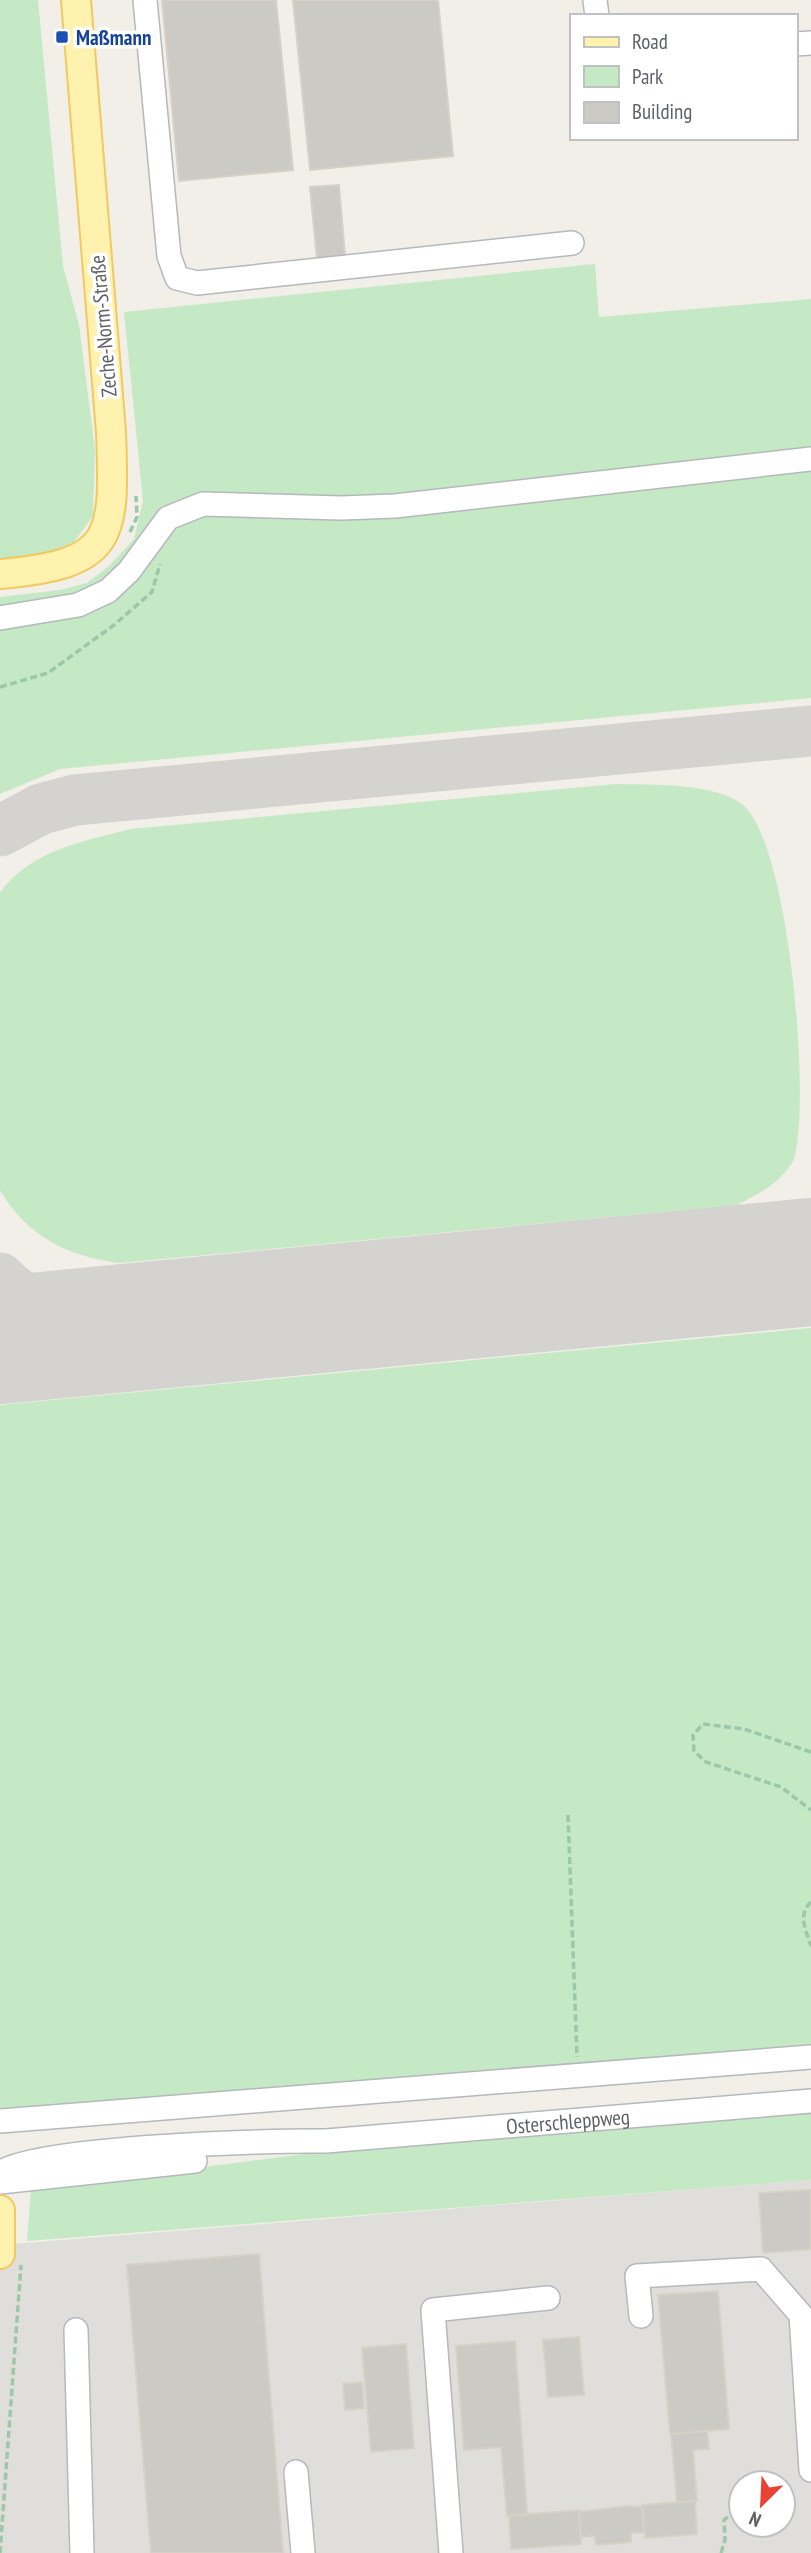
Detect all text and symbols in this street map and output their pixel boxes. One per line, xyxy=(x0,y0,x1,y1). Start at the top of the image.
legend xyxy=(570,14,797,140)
place label: Maßmann xyxy=(76,24,151,51)
text: Road xyxy=(632,28,668,55)
marker: Maßmann xyxy=(54,29,70,45)
text: Park xyxy=(632,63,663,90)
text: Building xyxy=(632,98,692,125)
street label: Zeche-Norm-Straße xyxy=(83,254,123,398)
street label: Osterschleppweg xyxy=(505,2102,631,2140)
north arrow xyxy=(727,2469,797,2539)
text: N xyxy=(746,2506,765,2533)

